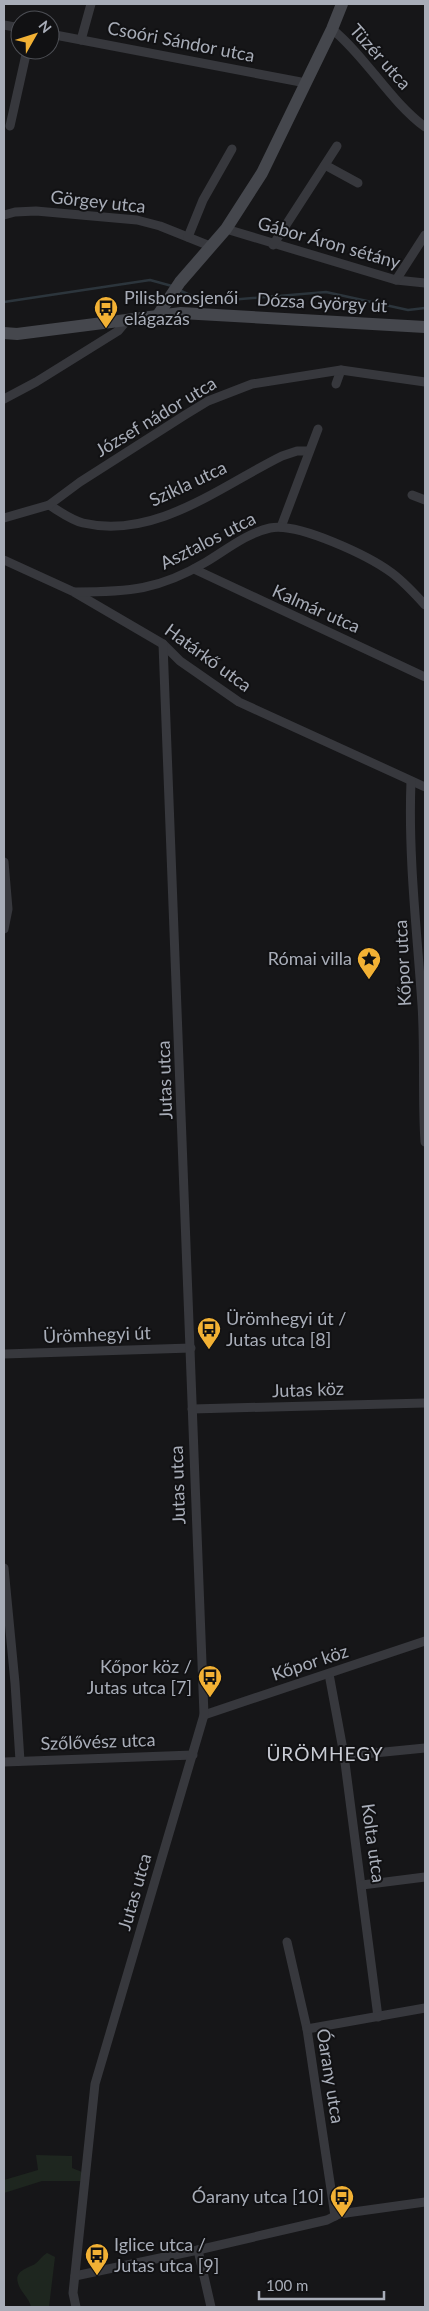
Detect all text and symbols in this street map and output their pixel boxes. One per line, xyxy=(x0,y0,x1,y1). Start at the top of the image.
north arrow xyxy=(10,10,60,60)
street label: Csoóri Sándor utca xyxy=(106,16,257,66)
text: N xyxy=(35,17,55,36)
street label: Tüzér utca xyxy=(345,19,416,94)
street label: Görgey utca xyxy=(49,185,147,217)
street label: Gábor Áron sétány xyxy=(255,211,404,273)
place label: Pilisborosjenői elágazás xyxy=(124,286,238,329)
street label: Dózsa György út xyxy=(256,288,388,316)
bus stop icon: Pilisborosjenői elágazás xyxy=(93,295,119,329)
street label: József nádor utca xyxy=(91,371,220,461)
street label: Szikla utca xyxy=(145,456,230,511)
street label: Asztalos utca xyxy=(156,507,259,574)
street label: Kalmár utca xyxy=(269,579,364,637)
street label: Határkő utca xyxy=(161,618,256,696)
street label: Kőpor utca xyxy=(389,919,415,1007)
place icon: Római villa xyxy=(356,946,382,980)
place label: Római villa xyxy=(268,947,352,969)
street label: Jutas utca xyxy=(152,1040,176,1120)
place label: Ürömhegyi út / Jutas utca [8] xyxy=(226,1307,347,1350)
bus stop icon: Ürömhegyi út / Jutas utca [8] xyxy=(196,1316,222,1350)
street label: Ürömhegyi út xyxy=(43,1321,152,1347)
street label: Jutas köz xyxy=(272,1377,344,1401)
street label: Jutas utca xyxy=(165,1445,189,1525)
street label: Kőpor köz xyxy=(269,1639,351,1685)
place label: Kőpor köz / Jutas utca [7] xyxy=(87,1655,192,1698)
bus stop icon: Kőpor köz / Jutas utca [7] xyxy=(197,1664,223,1698)
street label: Szőlővész utca xyxy=(40,1728,156,1754)
district label: ÜRÖMHEGY xyxy=(266,1742,384,1765)
street label: Kolta utca xyxy=(358,1802,390,1884)
street label: Jutas utca xyxy=(113,1851,156,1933)
street label: Óarany utca xyxy=(313,2027,349,2125)
bus stop icon: Óarany utca [10] xyxy=(329,2184,355,2218)
place label: Óarany utca [10] xyxy=(192,2185,324,2207)
place label: Iglice utca / Jutas utca [9] xyxy=(114,2233,219,2276)
bus stop icon: Iglice utca / Jutas utca [9] xyxy=(84,2242,110,2276)
scale bar xyxy=(259,2268,384,2300)
text: 100 m xyxy=(266,2276,308,2294)

